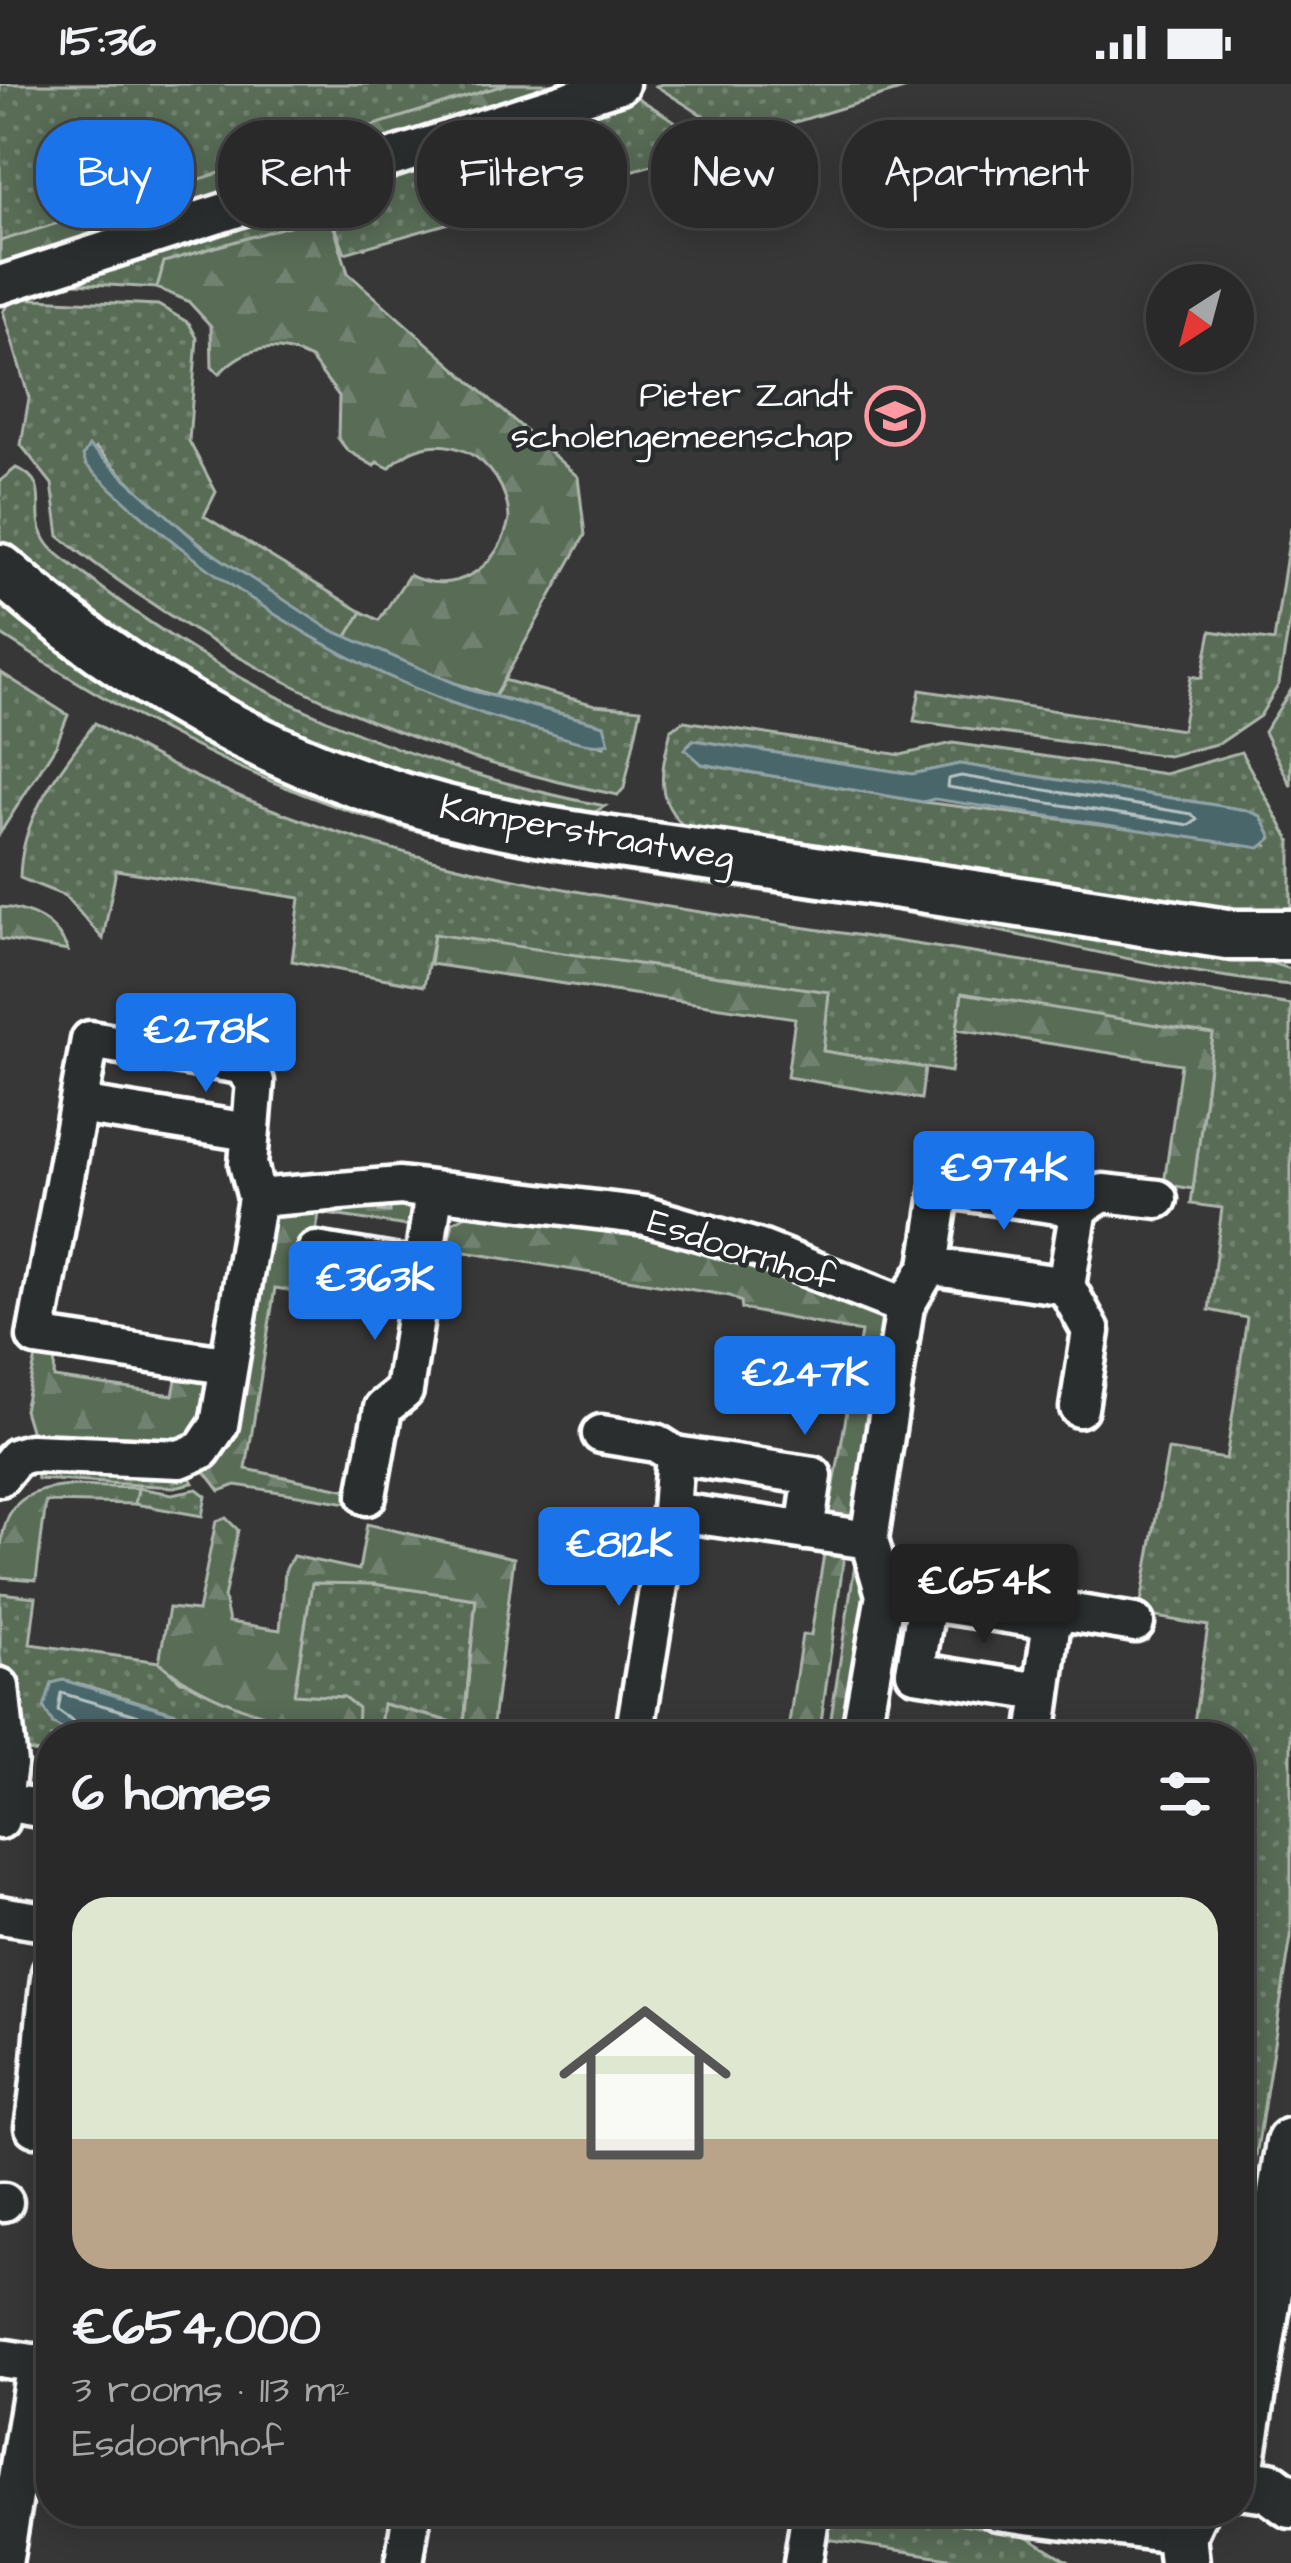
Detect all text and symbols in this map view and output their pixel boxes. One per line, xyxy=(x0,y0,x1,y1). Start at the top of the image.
text: 15:36 xyxy=(60,11,156,73)
chip: Buy xyxy=(36,120,194,228)
chip: Rent xyxy=(218,120,393,228)
chip: Filters xyxy=(417,120,627,228)
chip: New xyxy=(651,120,818,228)
chip: Apartment xyxy=(842,120,1131,228)
north arrow xyxy=(1146,264,1254,372)
map controls xyxy=(1146,264,1254,372)
place label: Pieter Zandt scholengemeenschap xyxy=(511,370,853,463)
school or university icon: Pieter Zandt scholengemeenschap xyxy=(864,385,926,447)
street label: Kamperstraatweg xyxy=(435,782,738,885)
pin: €278K xyxy=(122,993,290,1095)
text: €278K xyxy=(143,1005,269,1059)
pin: €974K xyxy=(920,1131,1088,1233)
text: €974K xyxy=(940,1143,1068,1197)
street label: Esdoornhof xyxy=(641,1197,844,1306)
pin: €363K xyxy=(291,1241,459,1343)
text: €363K xyxy=(316,1253,434,1307)
pin: €247K xyxy=(721,1336,889,1438)
text: €247K xyxy=(741,1348,869,1402)
pin: €812K xyxy=(535,1507,703,1609)
text: €812K xyxy=(565,1519,673,1573)
pin: €654K xyxy=(900,1544,1068,1646)
text: €654K xyxy=(917,1556,1051,1610)
text: 6 homes xyxy=(72,1759,271,1830)
icon: filters xyxy=(1152,1761,1218,1827)
icon: home xyxy=(537,1975,753,2191)
text: €654,000 xyxy=(72,2293,321,2364)
text: 3 rooms · 113 m² xyxy=(72,2364,350,2418)
text: Esdoornhof xyxy=(72,2418,284,2472)

